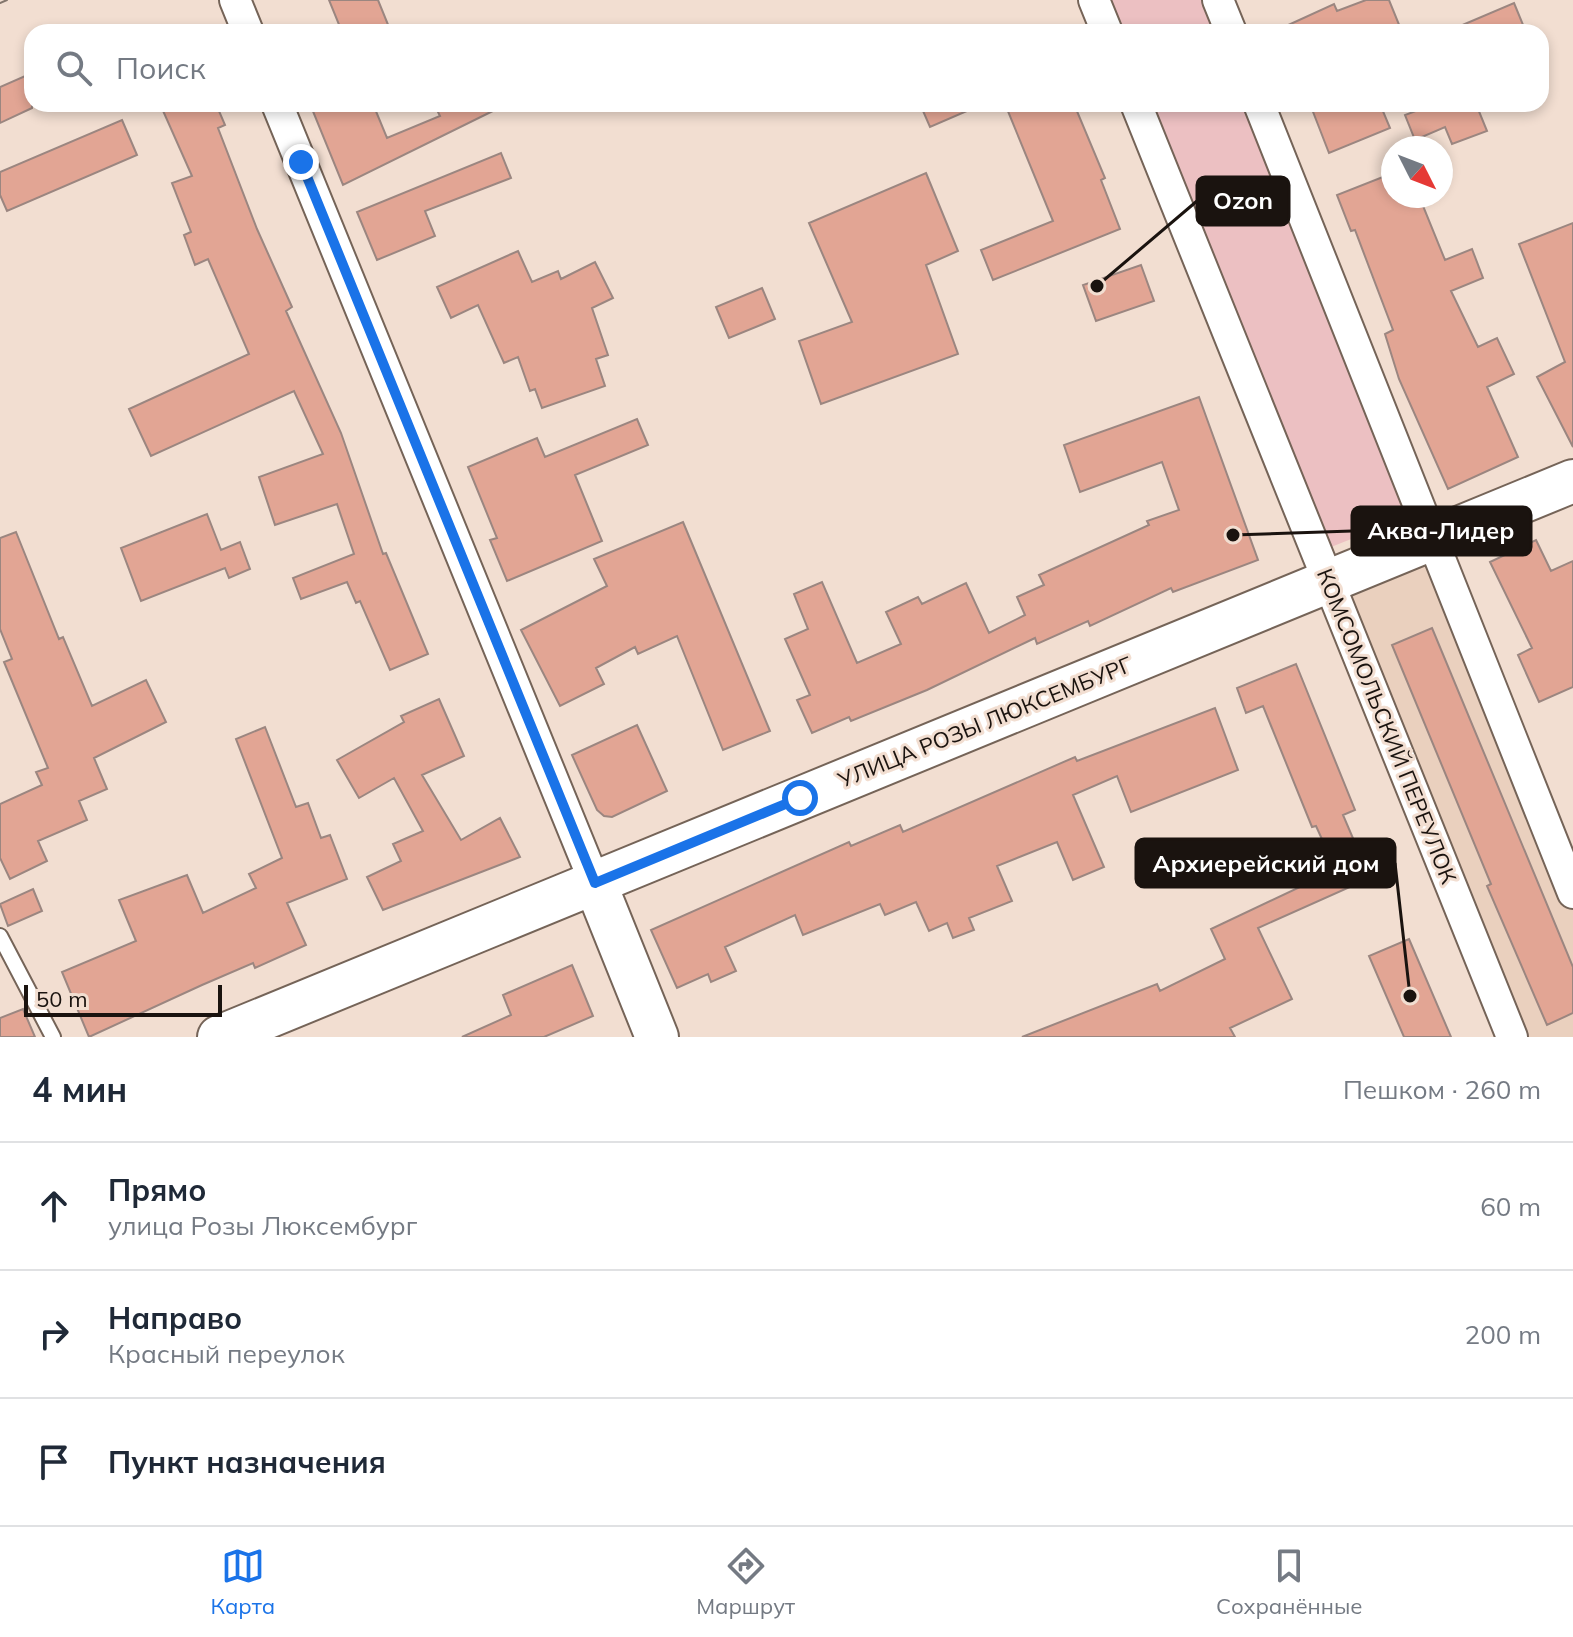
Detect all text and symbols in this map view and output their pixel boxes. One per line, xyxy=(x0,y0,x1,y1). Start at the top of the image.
search box xyxy=(24,24,1549,112)
icon: search xyxy=(52,46,96,90)
text: Поиск xyxy=(116,49,206,87)
north arrow xyxy=(1381,136,1453,208)
route end xyxy=(283,144,319,180)
callout: Ozon xyxy=(1197,177,1289,225)
text: Ozon xyxy=(1213,185,1273,215)
callout: Аква-Лидер xyxy=(1352,507,1531,555)
text: Аква-Лидер xyxy=(1367,515,1515,545)
street label: КОМСОМОЛЬСКИЙ ПЕРЕУЛОК xyxy=(1311,564,1463,888)
street label: УЛИЦА РОЗЫ ЛЮКСЕМБУРГ xyxy=(833,650,1136,794)
route start xyxy=(782,780,818,816)
callout: Архиерейский дом xyxy=(1136,839,1395,887)
text: Архиерейский дом xyxy=(1153,848,1379,878)
scale bar xyxy=(24,981,222,1017)
text: 50 m xyxy=(36,985,87,1013)
text: 4 мин xyxy=(32,1068,127,1111)
text: Пешком · 260 m xyxy=(1343,1073,1541,1106)
text: Прямо xyxy=(108,1171,206,1209)
icon: ahead xyxy=(32,1184,76,1228)
text: 60 m xyxy=(1480,1190,1541,1223)
text: улица Розы Люксембург xyxy=(108,1209,417,1242)
text: Направо xyxy=(108,1299,242,1337)
icon: right xyxy=(32,1312,76,1356)
text: 200 m xyxy=(1465,1318,1541,1351)
text: Красный переулок xyxy=(108,1337,345,1370)
icon: arrive xyxy=(32,1440,76,1484)
text: Пункт назначения xyxy=(108,1443,386,1481)
tab: Карта xyxy=(210,1544,275,1620)
tab: Маршрут xyxy=(696,1544,795,1620)
tab: Сохранённые xyxy=(1216,1544,1362,1620)

